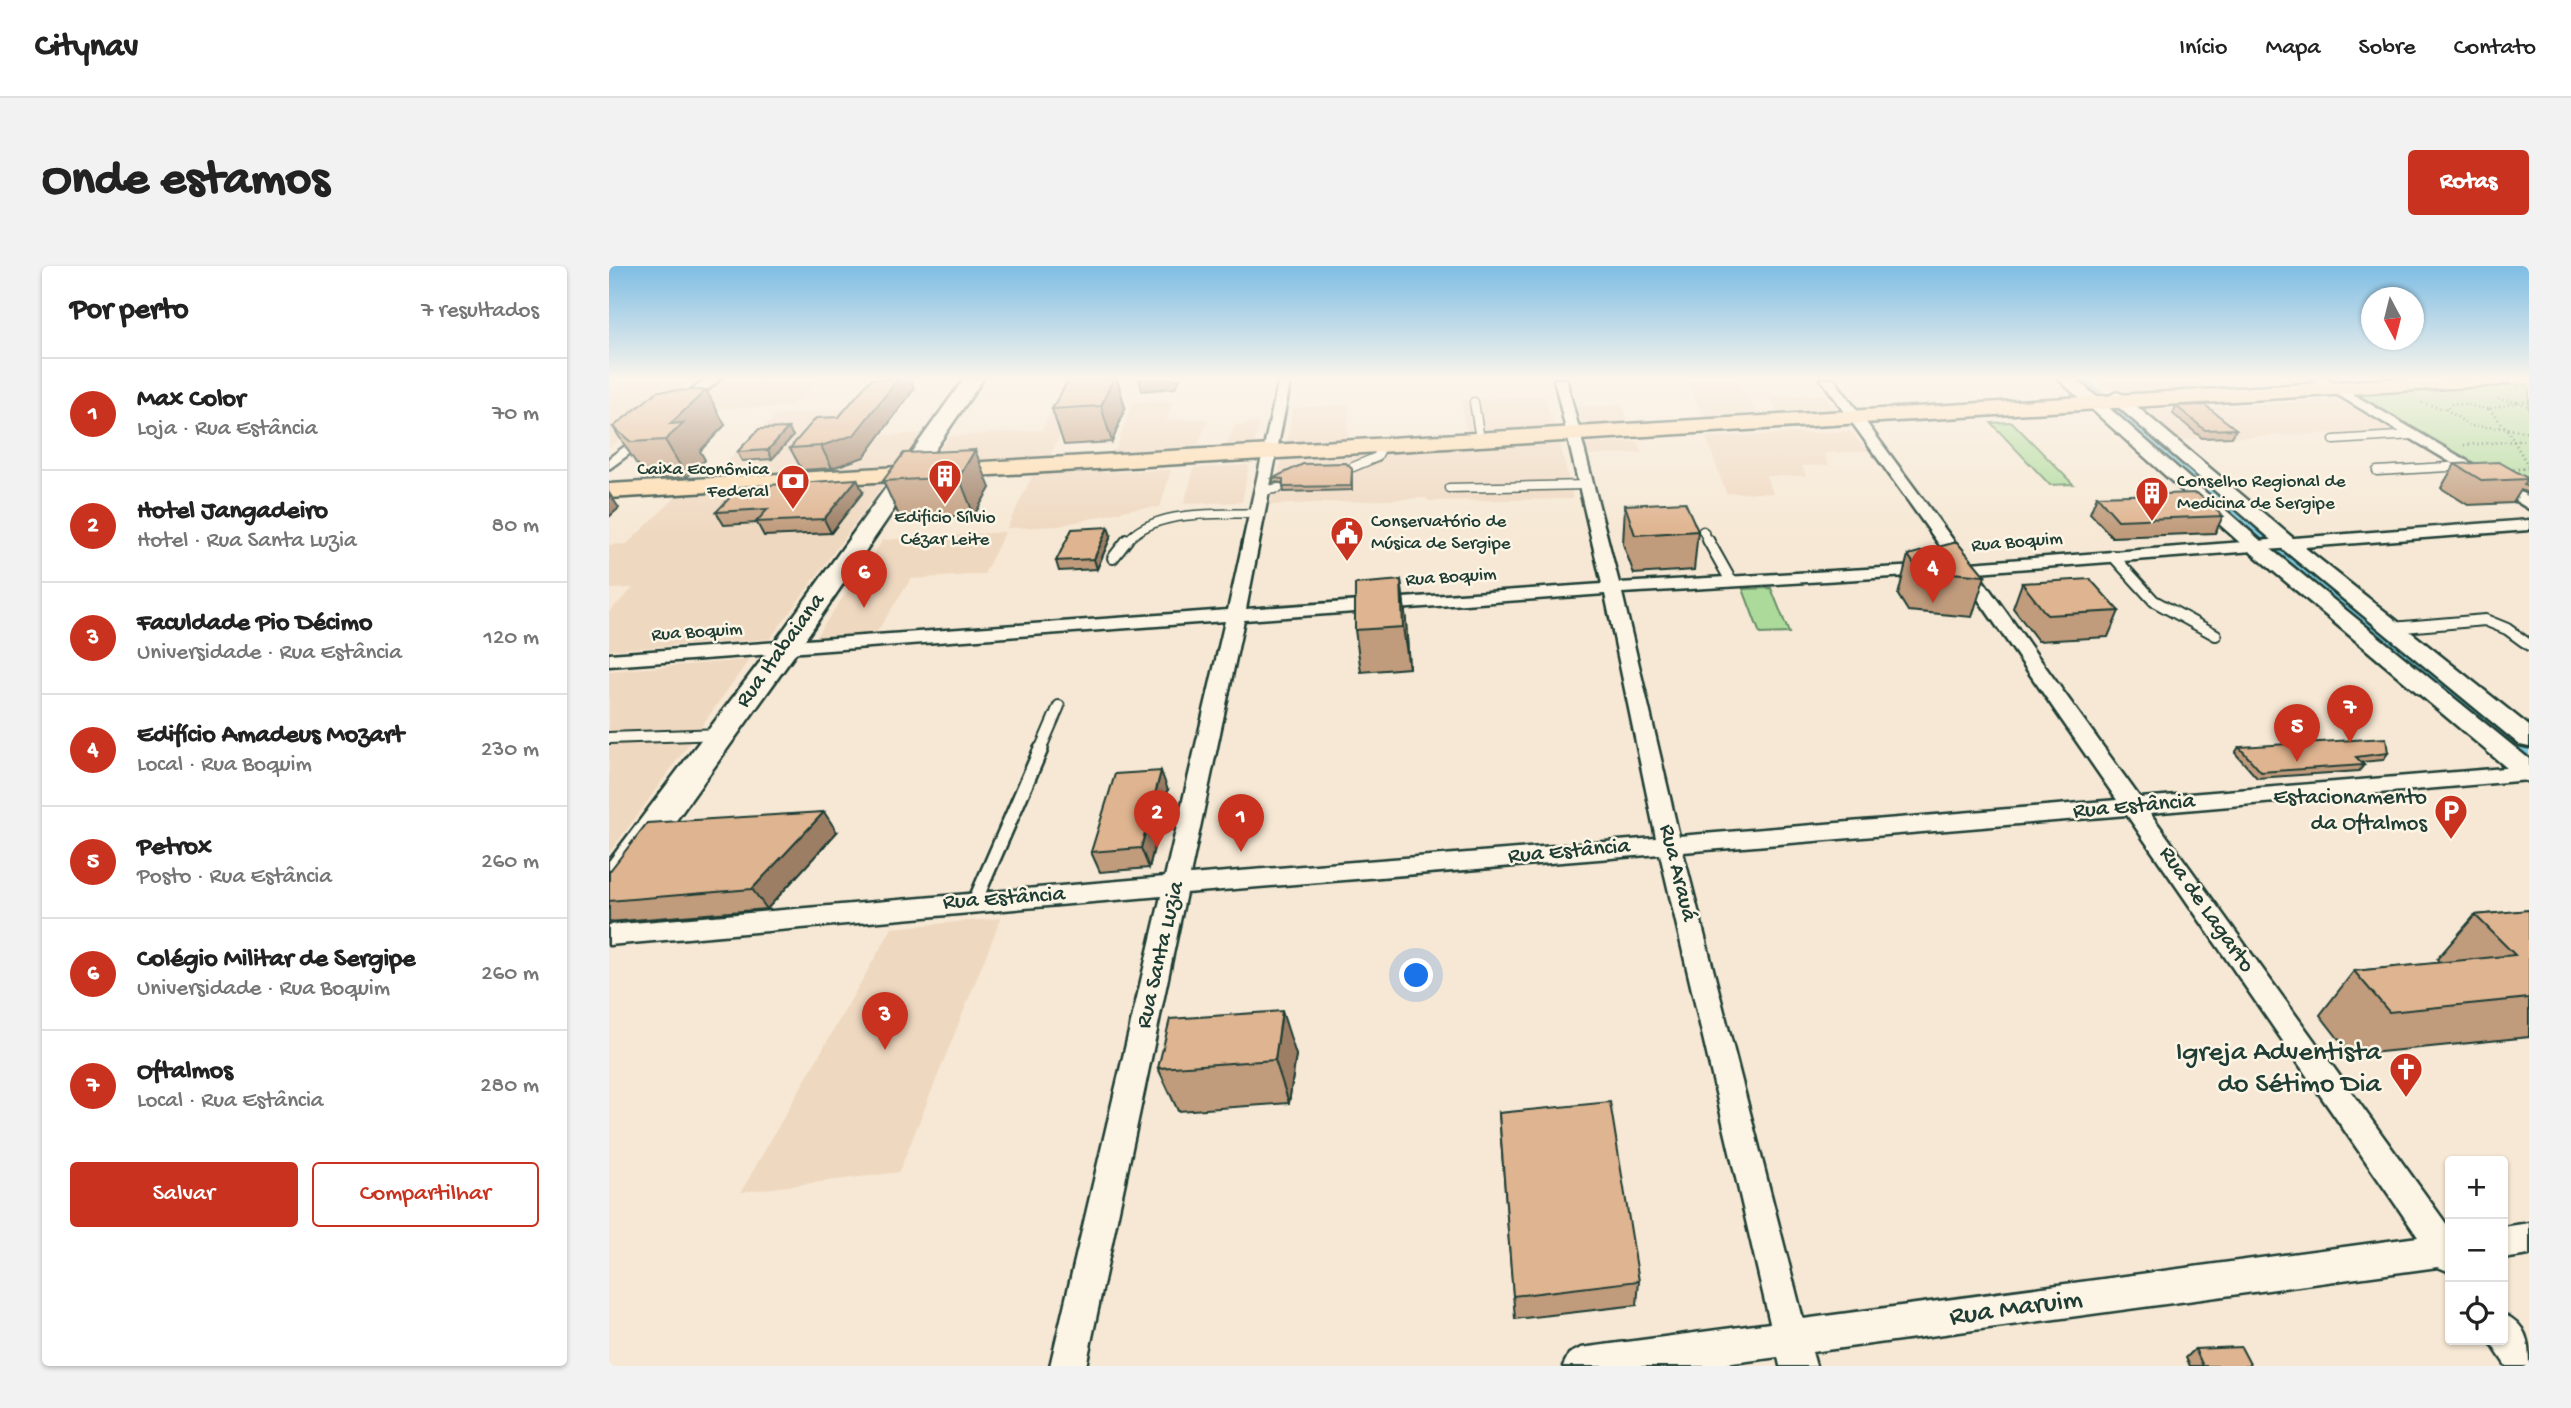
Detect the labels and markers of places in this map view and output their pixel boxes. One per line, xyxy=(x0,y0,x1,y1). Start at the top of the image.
building icon: Edificio Sílvio Cézar Leite xyxy=(926,457,964,506)
place label: Caixa Econômica Federal xyxy=(637,459,770,504)
bank icon: Caixa Econômica Federal xyxy=(774,462,812,511)
place label: Conselho Regional de Medicina de Sergipe xyxy=(2177,471,2346,516)
building icon: Conselho Regional de Medicina de Sergipe xyxy=(2133,474,2171,523)
place label: Edificio Sílvio Cézar Leite xyxy=(894,507,996,552)
place label: Conservatório de Música de Sergipe xyxy=(1371,511,1511,556)
public building icon: Conservatório de Música de Sergipe xyxy=(1328,514,1366,563)
pin: 4 xyxy=(1910,545,1956,603)
pin: 6 xyxy=(841,550,887,608)
pin: 7 xyxy=(2327,685,2373,743)
pin: 5 xyxy=(2274,704,2320,762)
place label: Estacionamento da Oftalmos xyxy=(2273,785,2428,838)
pin: 2 xyxy=(1134,790,1180,848)
parking icon: Estacionamento da Oftalmos xyxy=(2432,792,2470,841)
pin: 1 xyxy=(1218,794,1264,852)
pin: 3 xyxy=(862,992,908,1050)
place label: Igreja Adventista do Sétimo Dia xyxy=(2176,1037,2382,1102)
church icon: Igreja Adventista do Sétimo Dia xyxy=(2387,1050,2425,1099)

